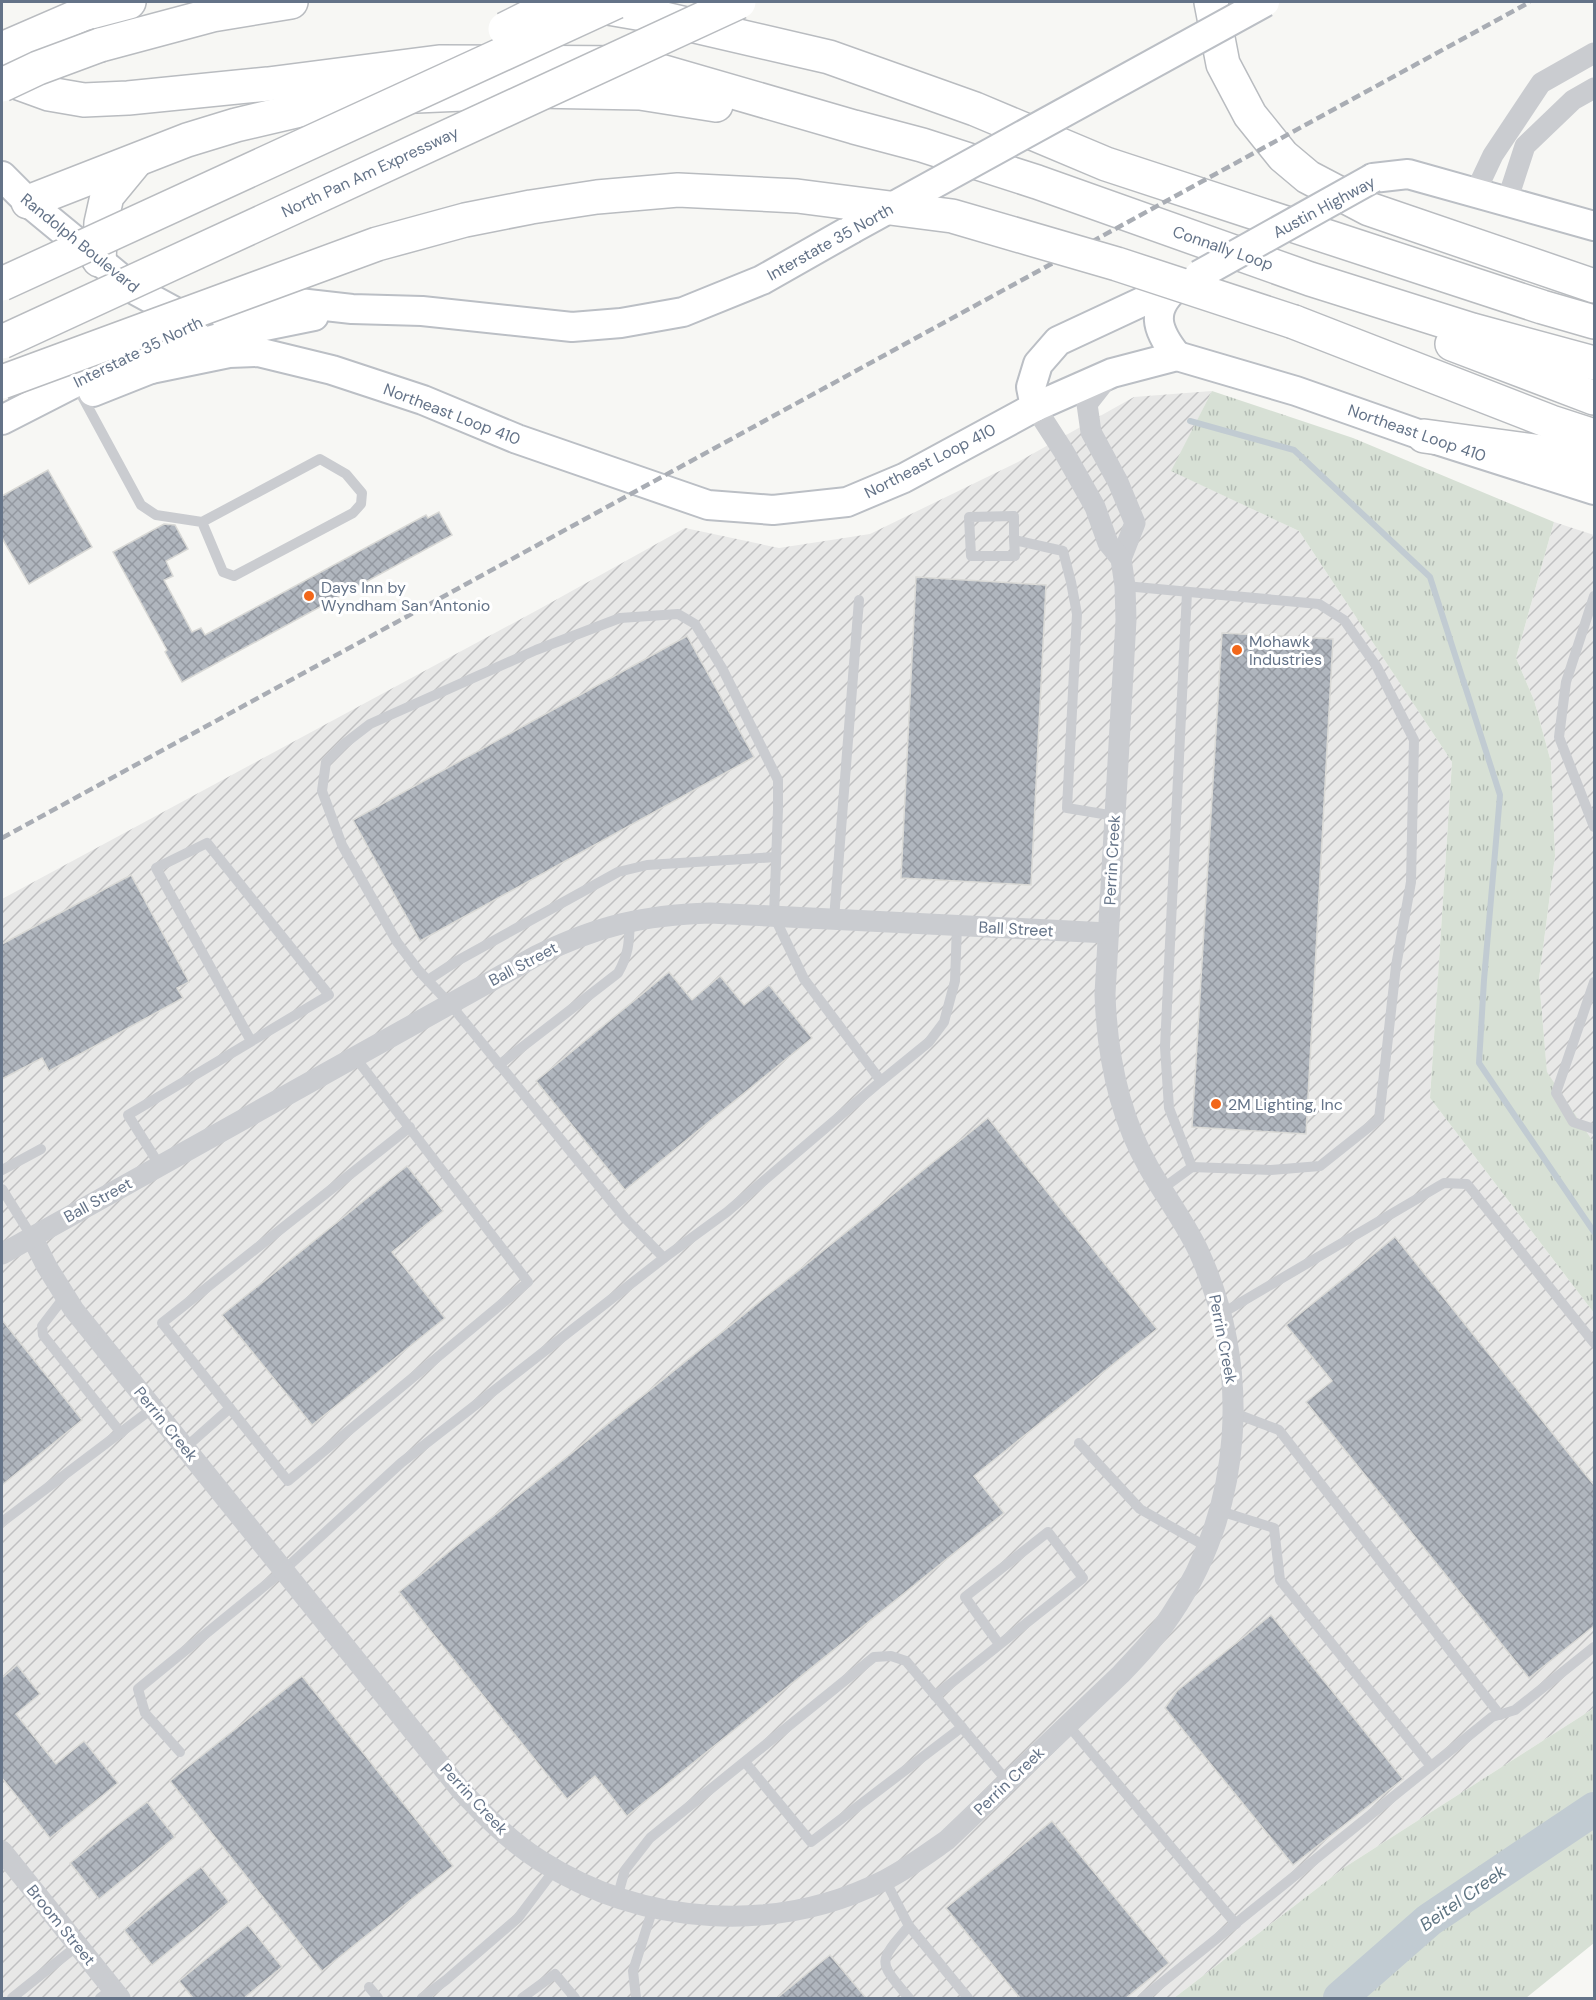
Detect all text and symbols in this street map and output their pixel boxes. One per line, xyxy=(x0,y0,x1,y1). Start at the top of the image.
street label: North Pan Am Expressway xyxy=(278,122,462,222)
street label: Austin Highway xyxy=(1269,171,1379,243)
street label: Randolph Boulevard xyxy=(16,189,144,297)
street label: Interstate 35 North xyxy=(763,199,897,285)
street label: Connally Loop xyxy=(1170,221,1276,275)
street label: Interstate 35 North xyxy=(70,312,206,392)
street label: Northeast Loop 410 xyxy=(381,378,523,450)
street label: Northeast Loop 410 xyxy=(1345,399,1489,467)
street label: Northeast Loop 410 xyxy=(861,419,999,503)
place label: Days Inn by Wyndham San Antonio xyxy=(321,577,490,616)
marker: Days Inn by Wyndham San Antonio xyxy=(302,589,316,603)
place label: Mohawk Industries xyxy=(1249,631,1322,670)
marker: Mohawk Industries xyxy=(1230,643,1244,657)
street label: Perrin Creek xyxy=(1099,814,1125,906)
street label: Ball Street xyxy=(978,917,1054,941)
street label: Ball Street xyxy=(485,937,561,991)
place label: 2M Lighting, Inc xyxy=(1228,1094,1343,1115)
marker: 2M Lighting, Inc xyxy=(1209,1097,1223,1111)
street label: Ball Street xyxy=(60,1173,136,1227)
street label: Perrin Creek xyxy=(1204,1293,1242,1385)
street label: Perrin Creek xyxy=(129,1382,203,1466)
street label: Perrin Creek xyxy=(969,1742,1049,1820)
street label: Perrin Creek xyxy=(436,1759,512,1839)
water label: Beitel Creek xyxy=(1415,1859,1512,1937)
street label: Broom Street xyxy=(22,1880,100,1970)

